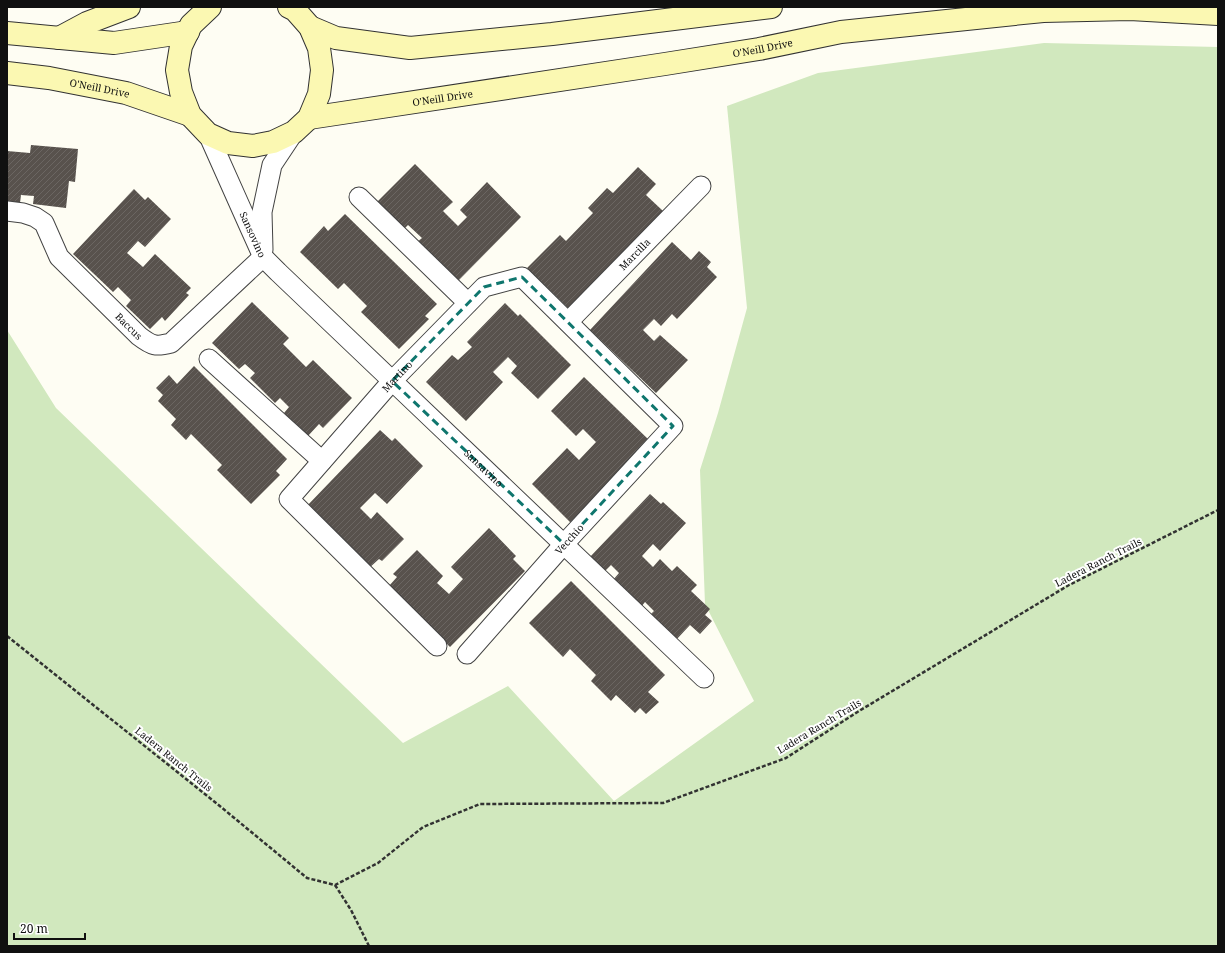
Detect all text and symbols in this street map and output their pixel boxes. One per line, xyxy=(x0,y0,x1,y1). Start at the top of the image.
street label: O'Neill Drive xyxy=(731,35,794,60)
street label: O'Neill Drive xyxy=(68,75,132,101)
street label: O'Neill Drive xyxy=(411,86,474,109)
street label: Sansovino xyxy=(236,209,269,260)
street label: Marcilla xyxy=(616,235,654,273)
street label: Baccus xyxy=(112,309,145,343)
street label: Martino xyxy=(378,357,415,395)
street label: Sansavino xyxy=(461,446,506,490)
street label: Vecchio xyxy=(552,521,587,557)
street label: Ladera Ranch Trails xyxy=(1052,534,1144,590)
street label: Ladera Ranch Trails xyxy=(774,695,864,757)
street label: Ladera Ranch Trails xyxy=(132,723,216,795)
scale bar xyxy=(14,915,85,941)
text: 20 m xyxy=(20,920,48,937)

